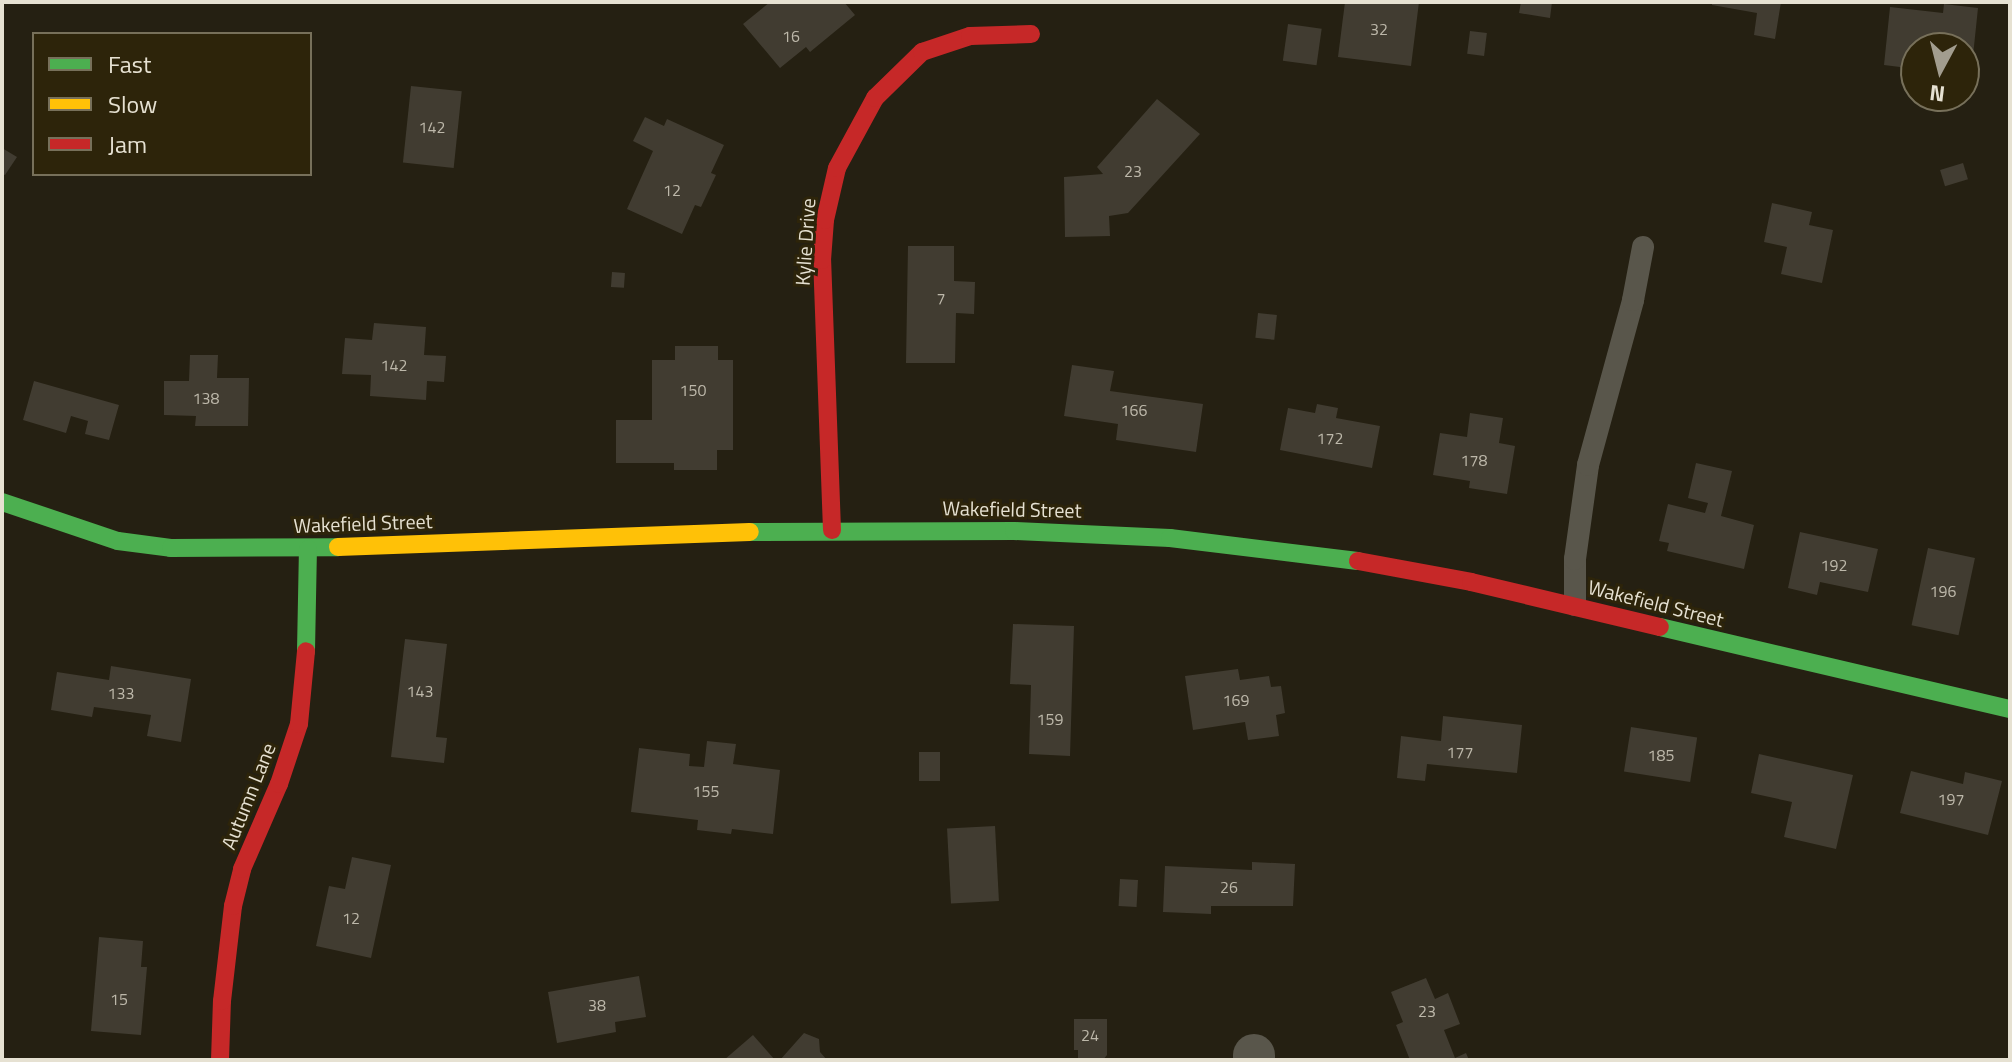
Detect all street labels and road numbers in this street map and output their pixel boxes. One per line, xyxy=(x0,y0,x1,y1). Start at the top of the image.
street label: Kylie Drive xyxy=(790,197,820,287)
street label: Wakefield Street xyxy=(942,496,1082,522)
street label: Wakefield Street xyxy=(293,509,433,537)
street label: Wakefield Street xyxy=(1586,575,1726,631)
street label: Autumn Lane xyxy=(216,739,280,853)

